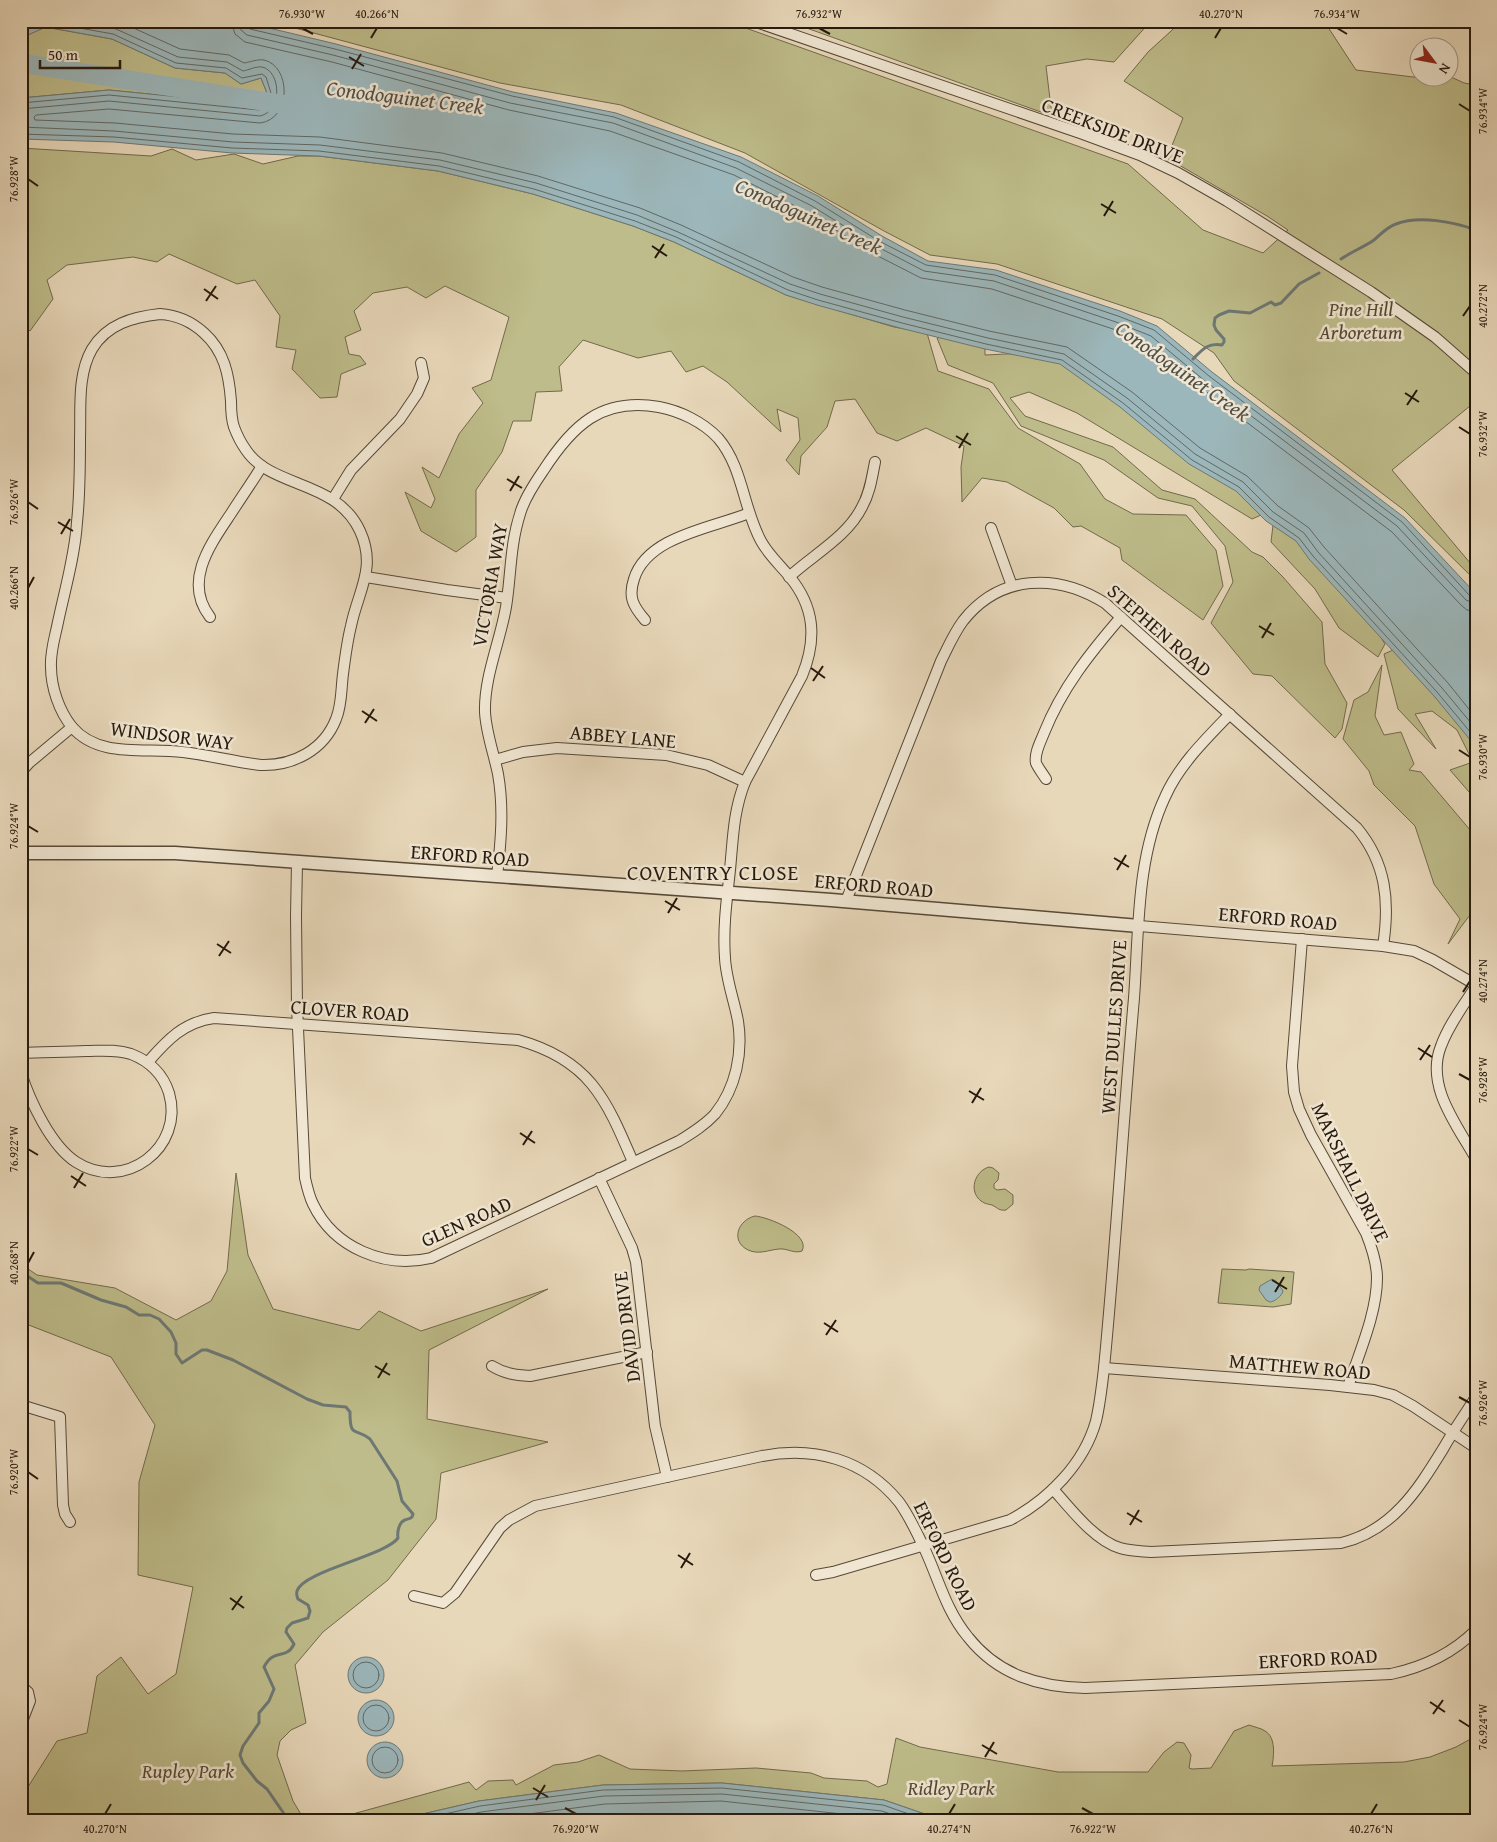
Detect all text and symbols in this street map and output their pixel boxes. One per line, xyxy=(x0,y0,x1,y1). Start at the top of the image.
text: 76.930°W xyxy=(279,5,326,22)
text: 40.266°N xyxy=(355,5,399,22)
text: 76.932°W xyxy=(796,5,843,22)
text: 40.270°N xyxy=(1199,5,1243,22)
text: 76.934°W xyxy=(1314,5,1361,22)
scale bar xyxy=(40,38,120,70)
north arrow xyxy=(1410,38,1460,88)
text: 50 m xyxy=(48,44,79,65)
text: N xyxy=(1434,60,1456,79)
water label: Conodoguinet Creek xyxy=(325,72,486,122)
text: 76.934°W xyxy=(1474,87,1491,134)
street label: CREEKSIDE DRIVE xyxy=(1038,90,1188,170)
text: 76.928°W xyxy=(5,155,22,202)
water label: Conodoguinet Creek xyxy=(731,170,888,262)
text: 40.272°N xyxy=(1474,284,1491,328)
park label: Pine Hill Arboretum xyxy=(1318,294,1403,346)
water label: Conodoguinet Creek xyxy=(1109,313,1257,429)
text: 76.932°W xyxy=(1474,410,1491,457)
text: 76.926°W xyxy=(5,478,22,525)
street label: VICTORIA WAY xyxy=(464,521,514,649)
text: 40.266°N xyxy=(5,566,22,610)
street label: STEPHEN ROAD xyxy=(1101,576,1219,684)
street label: WINDSOR WAY xyxy=(109,713,235,757)
street label: ABBEY LANE xyxy=(569,717,677,755)
text: 76.930°W xyxy=(1474,733,1491,780)
text: 76.924°W xyxy=(5,802,22,849)
street label: ERFORD ROAD xyxy=(410,836,530,874)
district label: COVENTRY CLOSE xyxy=(627,857,799,888)
street label: ERFORD ROAD xyxy=(813,865,935,905)
street label: ERFORD ROAD xyxy=(1217,898,1339,938)
street label: WEST DULLES DRIVE xyxy=(1092,939,1134,1115)
text: 40.274°N xyxy=(1474,959,1491,1003)
street label: CLOVER ROAD xyxy=(290,991,410,1029)
text: 76.928°W xyxy=(1474,1056,1491,1103)
street label: MARSHALL DRIVE xyxy=(1305,1097,1397,1247)
text: 76.922°W xyxy=(5,1125,22,1172)
street label: GLEN ROAD xyxy=(416,1188,516,1254)
text: 40.268°N xyxy=(5,1241,22,1285)
street label: DAVID DRIVE xyxy=(605,1270,647,1384)
street label: MATTHEW ROAD xyxy=(1228,1345,1372,1387)
text: 76.926°W xyxy=(1474,1379,1491,1426)
text: 76.920°W xyxy=(5,1448,22,1495)
street label: ERFORD ROAD xyxy=(907,1496,985,1616)
street label: ERFORD ROAD xyxy=(1258,1640,1378,1676)
text: 76.924°W xyxy=(1474,1703,1491,1750)
park label: Rupley Park xyxy=(141,1756,235,1785)
park label: Ridley Park xyxy=(906,1773,995,1802)
text: 40.270°N xyxy=(83,1820,127,1837)
text: 76.920°W xyxy=(553,1820,600,1837)
text: 40.274°N xyxy=(927,1820,971,1837)
text: 76.922°W xyxy=(1070,1820,1117,1837)
text: 40.276°N xyxy=(1349,1820,1393,1837)

